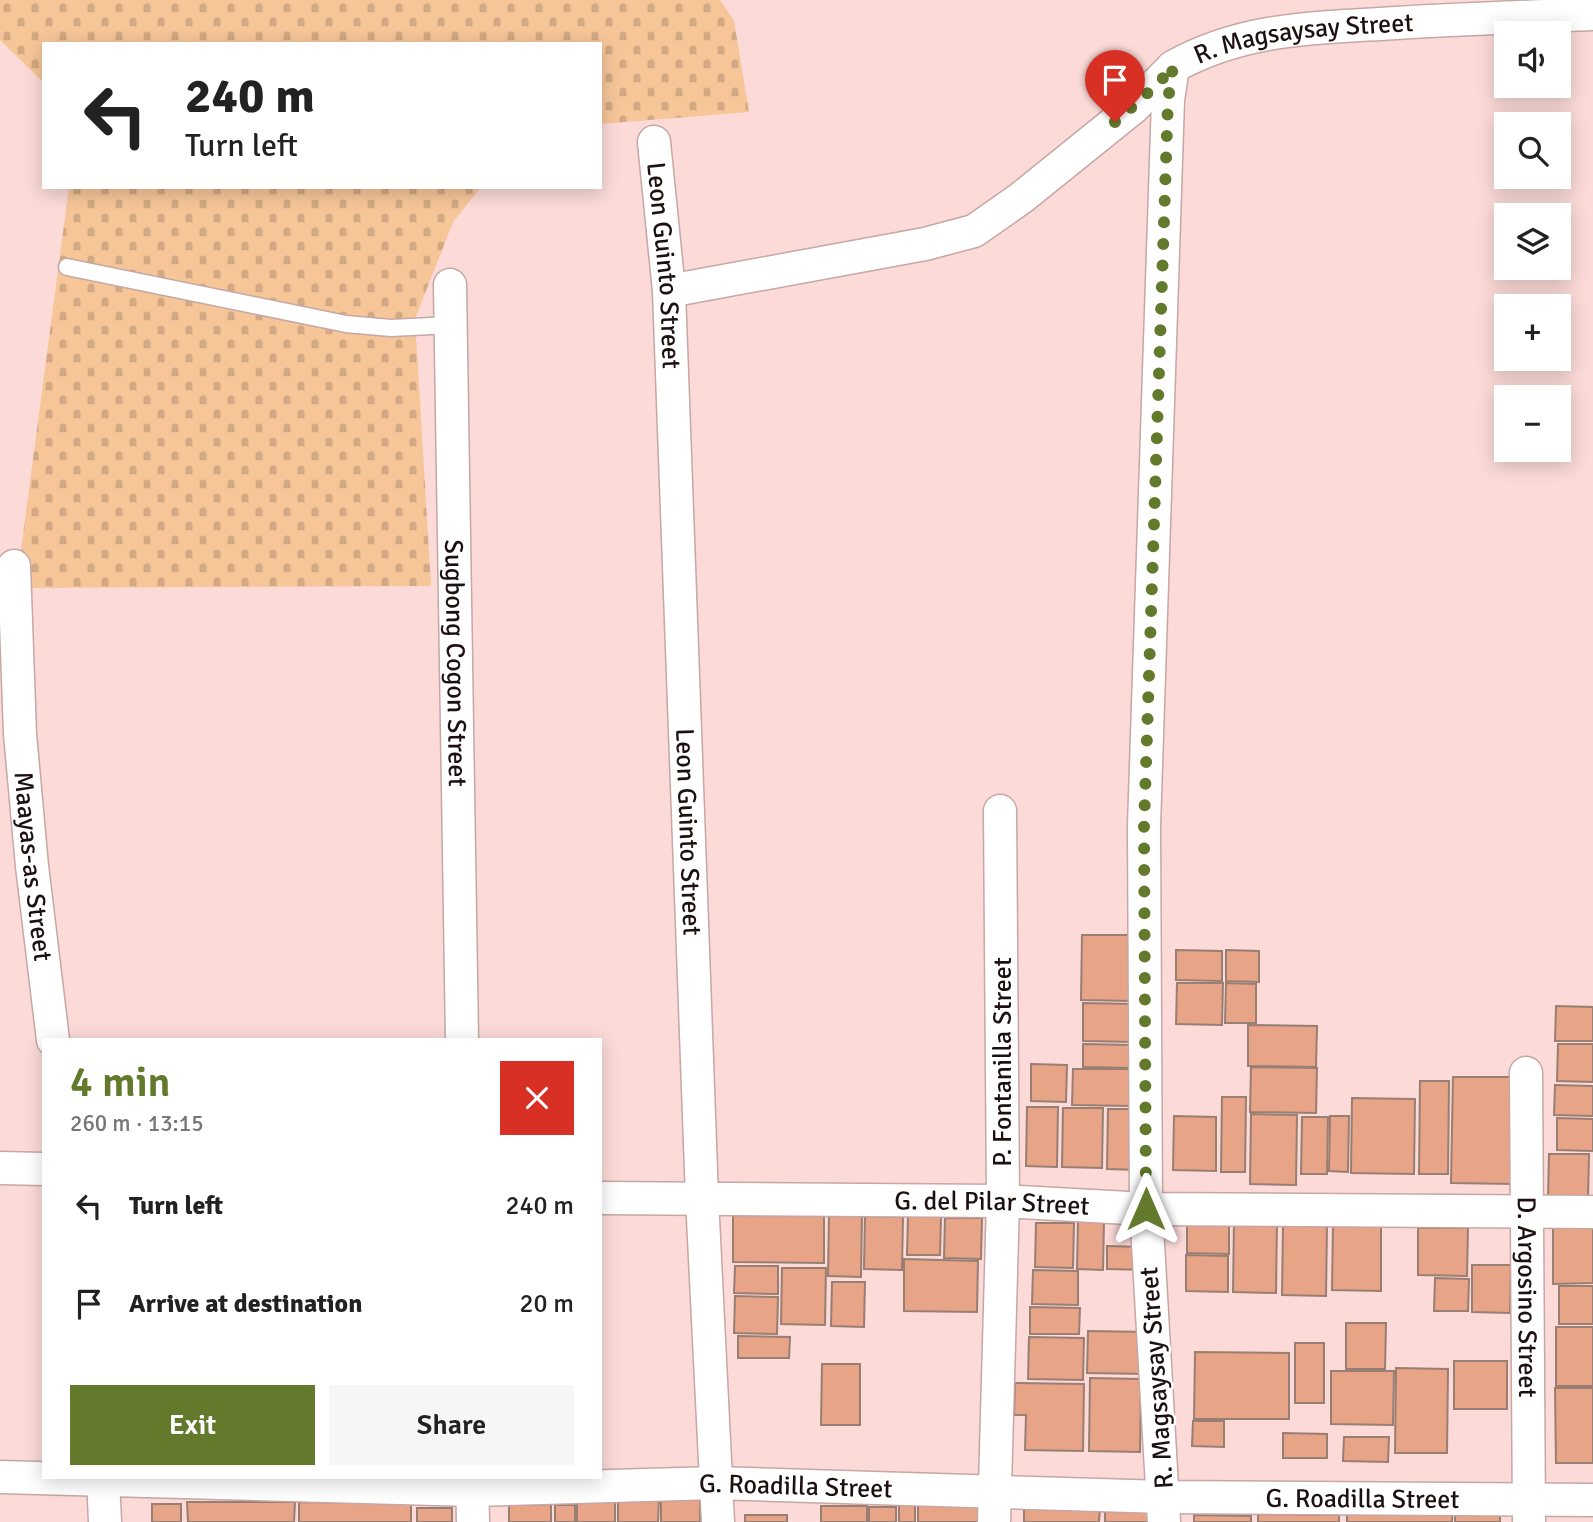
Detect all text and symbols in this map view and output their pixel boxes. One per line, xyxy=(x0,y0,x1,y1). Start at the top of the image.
street label: R. Magsaysay Street xyxy=(1189,7,1414,72)
map controls xyxy=(1494,21,1571,462)
button: sound xyxy=(1494,21,1571,98)
pin xyxy=(1085,50,1145,122)
icon: arrive xyxy=(1096,61,1134,99)
text: 240 m xyxy=(185,66,315,126)
icon: left xyxy=(70,70,161,161)
button: search xyxy=(1494,112,1571,189)
text: Turn left xyxy=(185,126,298,165)
street label: Leon Guinto Street xyxy=(639,161,687,370)
button: layers xyxy=(1494,203,1571,280)
button: + xyxy=(1494,294,1571,371)
button: − xyxy=(1494,385,1571,462)
street label: Sugbong Cogon Street xyxy=(437,539,473,787)
street label: Leon Guinto Street xyxy=(668,728,707,936)
street label: Maayas-as Street xyxy=(6,770,58,963)
street label: P. Fontanilla Street xyxy=(987,957,1019,1167)
text: 4 min xyxy=(70,1057,171,1108)
button: close xyxy=(500,1061,574,1135)
text: 260 m · 13:15 xyxy=(70,1109,204,1138)
position arrow xyxy=(1109,1172,1183,1246)
street label: G. del Pilar Street xyxy=(894,1185,1090,1223)
icon: left xyxy=(70,1187,108,1225)
text: Turn left xyxy=(129,1190,223,1222)
text: 240 m xyxy=(505,1190,574,1222)
street label: D. Argosino Street xyxy=(1510,1196,1543,1398)
street label: R. Magsaysay Street xyxy=(1133,1266,1181,1490)
icon: arrive xyxy=(70,1285,108,1323)
text: Arrive at destination xyxy=(129,1288,362,1320)
text: 20 m xyxy=(519,1288,574,1320)
button: Exit xyxy=(70,1385,315,1465)
button: Share xyxy=(329,1385,574,1465)
street label: G. Roadilla Street xyxy=(698,1468,893,1506)
street label: G. Roadilla Street xyxy=(1266,1483,1459,1516)

